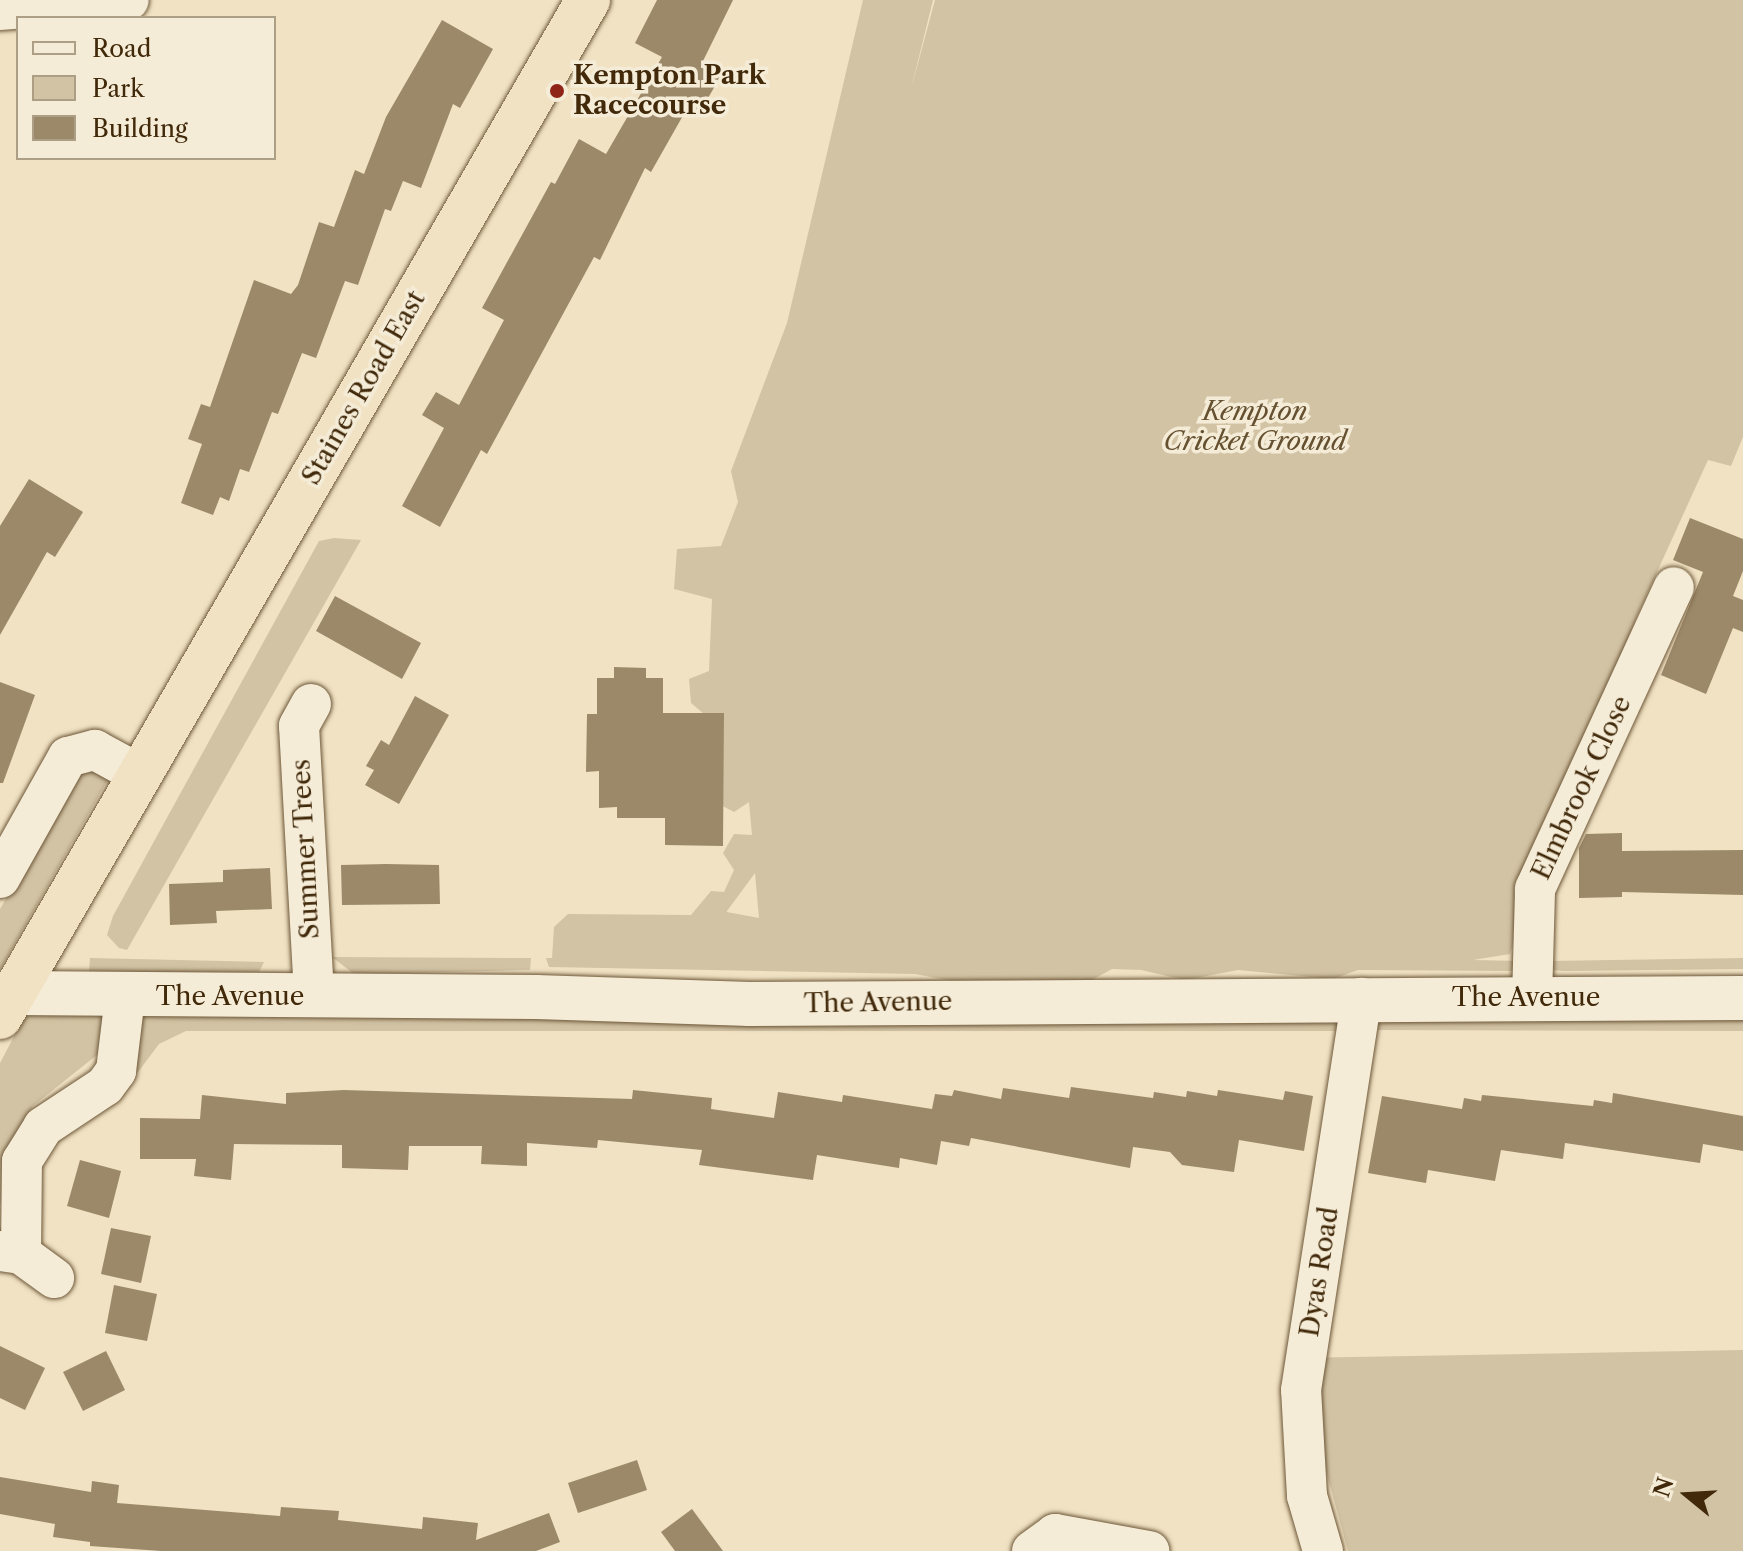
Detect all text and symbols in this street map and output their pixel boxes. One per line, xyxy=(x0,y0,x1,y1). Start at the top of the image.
legend xyxy=(16,16,276,160)
text: Road xyxy=(92,34,151,63)
place label: Kempton Park Racecourse xyxy=(573,60,766,122)
text: Park xyxy=(92,74,144,103)
marker: Kempton Park Racecourse xyxy=(548,82,566,100)
text: Building xyxy=(92,114,188,143)
street label: Staines Road East xyxy=(296,285,432,491)
park label: Kempton Cricket Ground xyxy=(1164,396,1346,458)
street label: Elmbrook Close xyxy=(1526,691,1638,885)
street label: Summer Trees xyxy=(286,758,326,940)
street label: The Avenue xyxy=(155,981,305,1013)
street label: The Avenue xyxy=(1451,982,1601,1014)
street label: The Avenue xyxy=(803,986,953,1020)
street label: Dyas Road xyxy=(1294,1205,1346,1339)
north arrow xyxy=(1647,1455,1727,1535)
text: N xyxy=(1648,1474,1679,1501)

